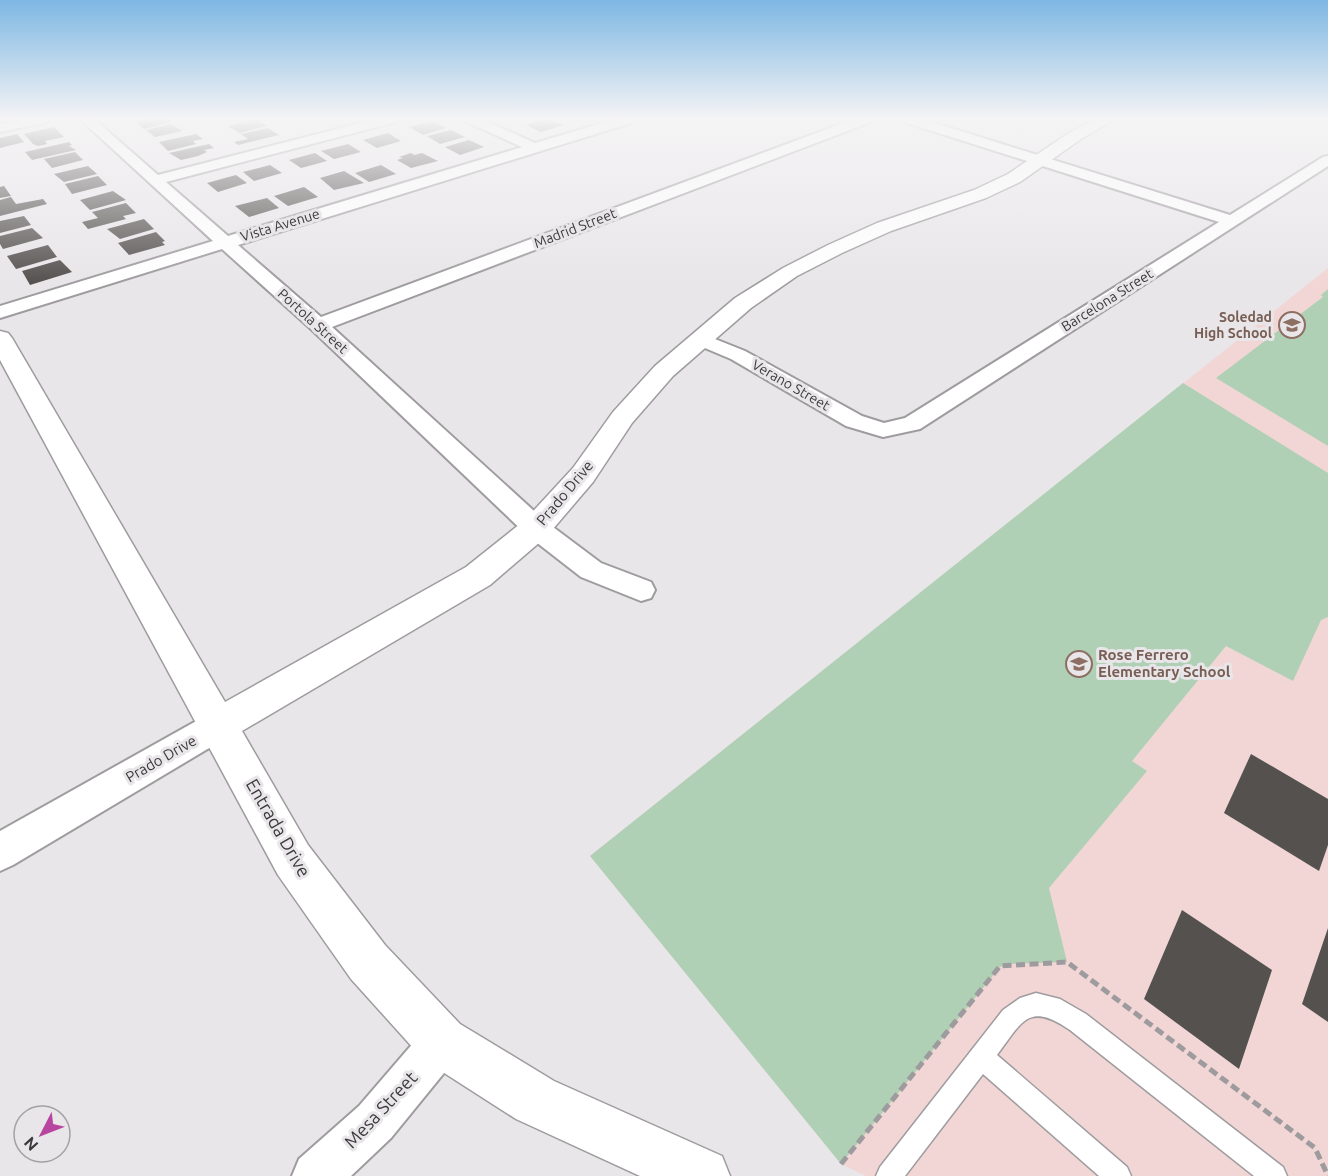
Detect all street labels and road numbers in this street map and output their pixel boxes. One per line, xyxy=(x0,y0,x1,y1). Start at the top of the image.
street label: Vista Avenue xyxy=(239,205,321,245)
street label: Madrid Street xyxy=(532,205,619,251)
street label: Barcelona Street xyxy=(1058,265,1156,335)
street label: Portola Street xyxy=(275,285,352,357)
street label: Verano Street xyxy=(749,356,833,414)
street label: Prado Drive xyxy=(533,457,596,528)
street label: Prado Drive xyxy=(122,732,199,786)
street label: Entrada Drive xyxy=(243,775,315,880)
street label: Mesa Street xyxy=(340,1067,421,1152)

